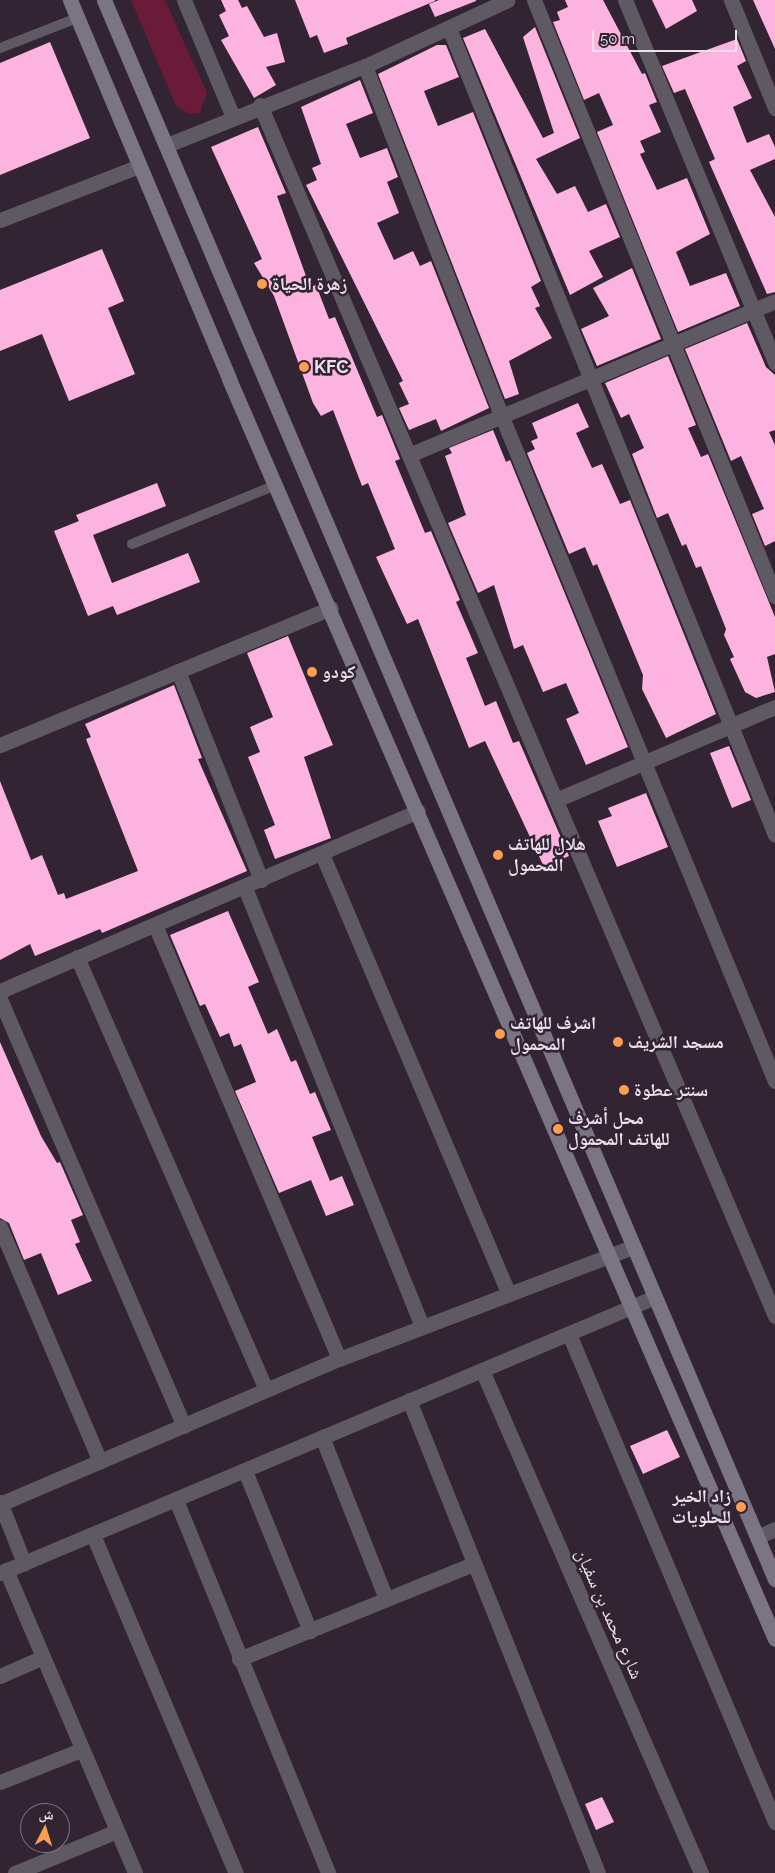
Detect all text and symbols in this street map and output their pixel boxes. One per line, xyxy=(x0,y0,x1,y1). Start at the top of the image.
scale bar xyxy=(595,20,740,52)
text: 50 m xyxy=(600,30,635,48)
place label: زهرة الحياة xyxy=(272,273,347,295)
marker: زهرة الحياة xyxy=(256,278,268,290)
place label: KFC xyxy=(314,356,349,378)
marker: KFC xyxy=(298,361,310,373)
place label: كودو xyxy=(322,661,356,683)
marker: كودو xyxy=(306,666,318,678)
place label: هلال للهاتف المحمول xyxy=(508,834,586,876)
marker: هلال للهاتف المحمول xyxy=(492,849,504,861)
place label: اشرف للهاتف المحمول xyxy=(510,1013,596,1056)
marker: اشرف للهاتف المحمول xyxy=(494,1028,506,1040)
place label: مسجد الشريف xyxy=(628,1031,724,1053)
marker: مسجد الشريف xyxy=(612,1036,624,1048)
place label: سنتر عطوة xyxy=(634,1079,708,1101)
marker: سنتر عطوة xyxy=(618,1084,630,1096)
place label: محل أشرف للهاتف المحمول xyxy=(568,1108,670,1150)
marker: محل أشرف للهاتف المحمول xyxy=(552,1123,564,1135)
place label: زاد الخير للحلويات xyxy=(672,1486,731,1528)
marker: زاد الخير للحلويات xyxy=(735,1501,747,1513)
street label: شارع محمد بن سفيان xyxy=(571,1546,647,1682)
north arrow xyxy=(20,1803,70,1853)
text: ش xyxy=(38,1805,54,1823)

